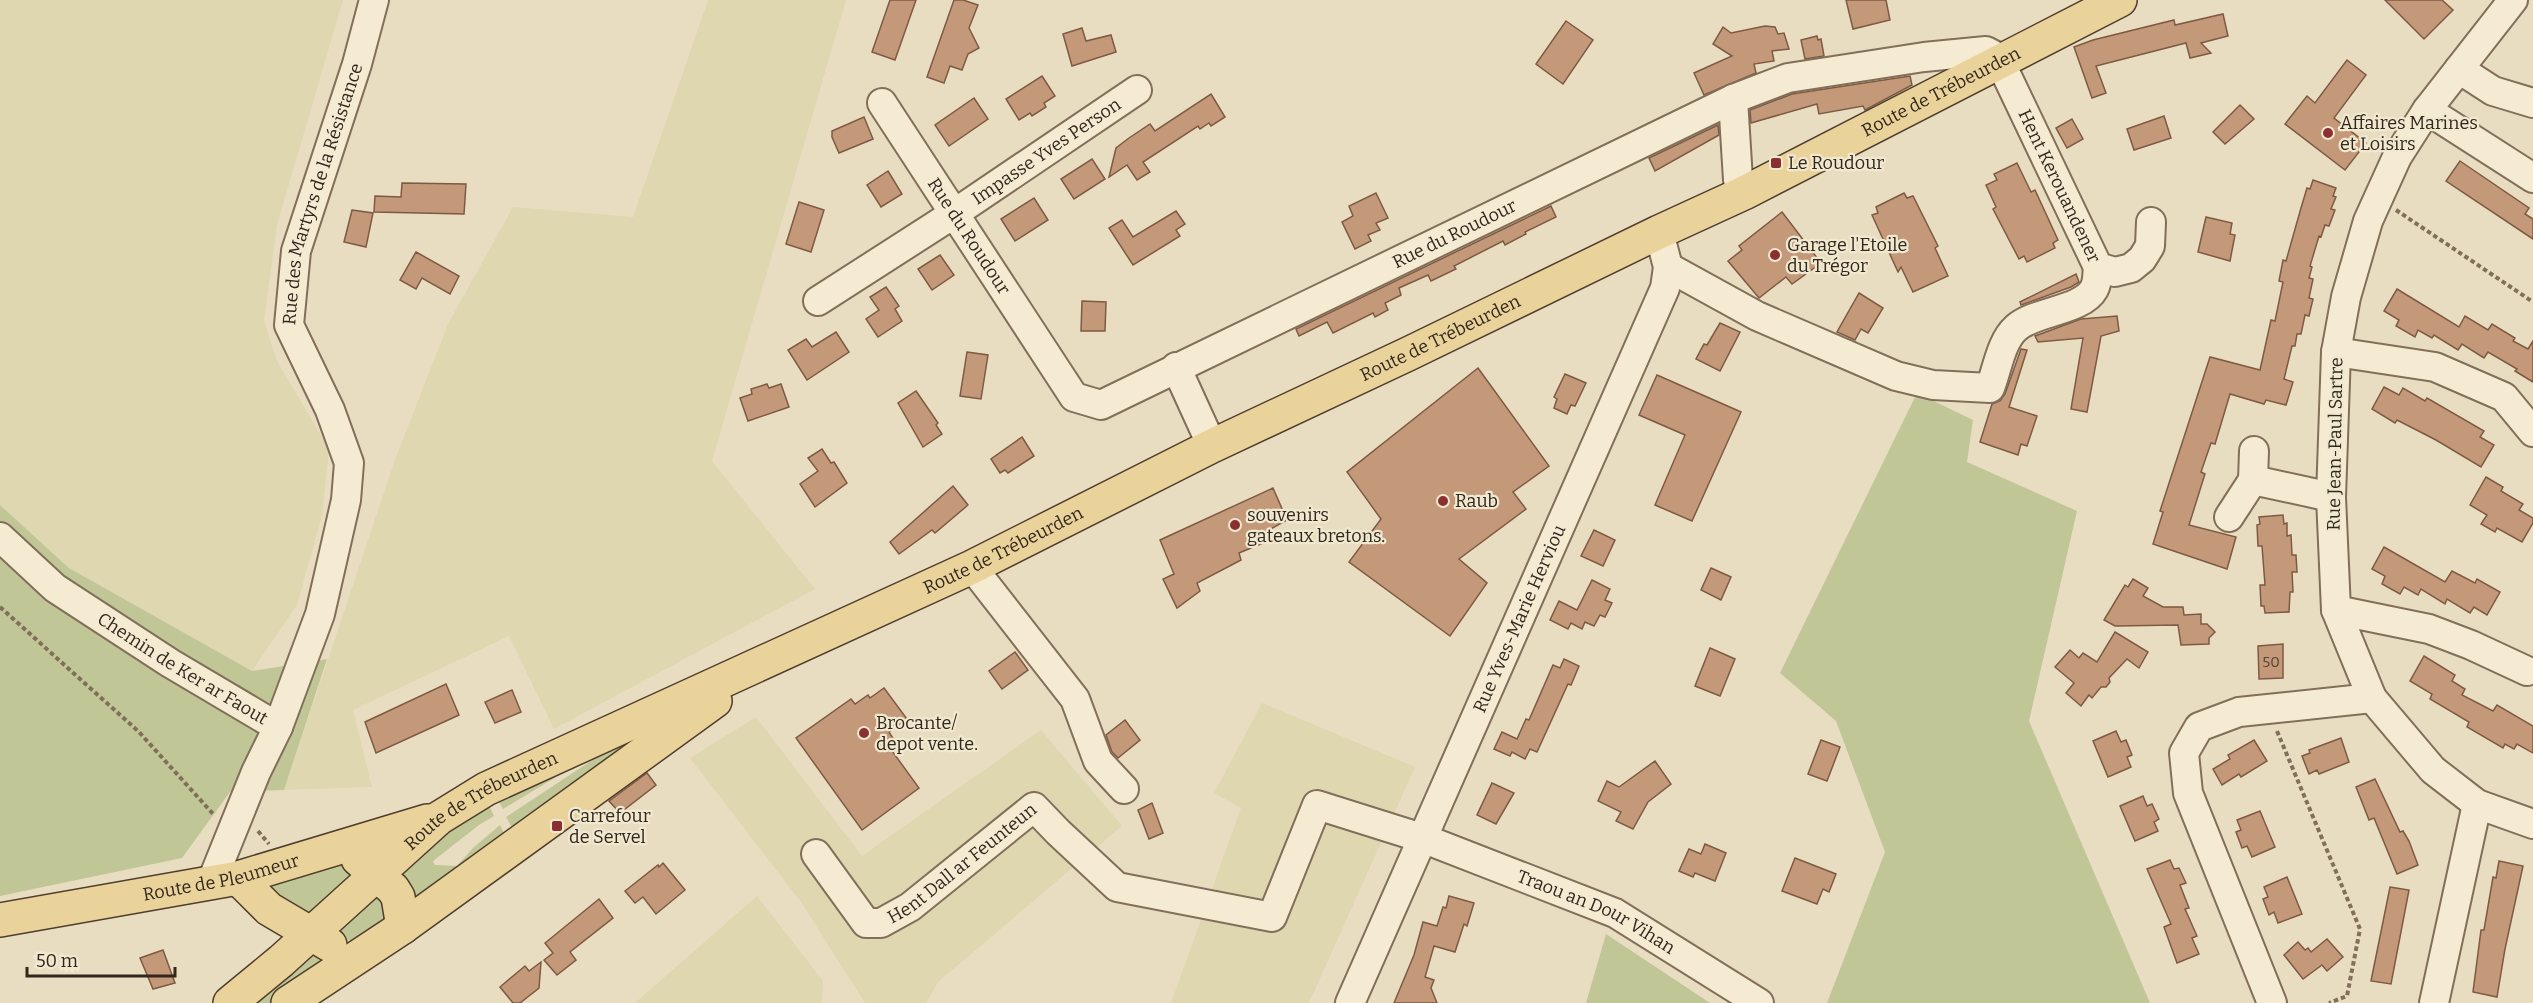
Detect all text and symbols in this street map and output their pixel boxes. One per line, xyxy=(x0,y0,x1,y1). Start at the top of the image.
street label: Route de Trébeurden xyxy=(1858,42,2025,142)
street label: Rue des Martyrs de la Résistance xyxy=(278,60,368,326)
street label: Impasse Yves Person xyxy=(968,93,1125,209)
street label: Hent Kerouandener xyxy=(2013,106,2105,266)
place label: Affaires Marines et Loisirs xyxy=(2340,112,2478,155)
marker: Affaires Marines et Loisirs xyxy=(2321,126,2335,140)
place label: Le Roudour xyxy=(1788,152,1884,174)
marker: Le Roudour xyxy=(1769,156,1783,170)
street label: Rue du Roudour xyxy=(923,174,1015,299)
street label: Rue du Roudour xyxy=(1389,195,1520,273)
place label: Garage l'Etoile du Trégor xyxy=(1787,234,1907,277)
marker: Garage l'Etoile du Trégor xyxy=(1768,248,1782,262)
street label: Route de Trébeurden xyxy=(1357,290,1525,386)
street label: Rue Jean-Paul Sartre xyxy=(2322,357,2348,531)
place label: Raub xyxy=(1455,490,1498,512)
marker: Raub xyxy=(1436,494,1450,508)
street label: Route de Trébeurden xyxy=(920,502,1087,599)
place label: souvenirs gateaux bretons. xyxy=(1247,504,1385,547)
marker: souvenirs gateaux bretons. xyxy=(1228,518,1242,532)
street label: Rue Yves-Marie Herviou xyxy=(1468,521,1570,716)
street label: Chemin de Ker ar Faout xyxy=(93,608,272,730)
house number: 50 xyxy=(2262,653,2280,671)
place label: Brocante/ depot vente. xyxy=(876,712,978,755)
marker: Brocante/ depot vente. xyxy=(857,726,871,740)
street label: Route de Trébeurden xyxy=(400,747,561,855)
street label: Hent Dall ar Feunteun xyxy=(884,798,1042,928)
place label: Carrefour de Servel xyxy=(569,805,651,848)
marker: Carrefour de Servel xyxy=(550,819,564,833)
street label: Route de Pleumeur xyxy=(141,849,302,906)
street label: Traou an Dour Vihan xyxy=(1514,865,1680,959)
scale bar xyxy=(27,940,176,978)
text: 50 m xyxy=(36,950,78,972)

